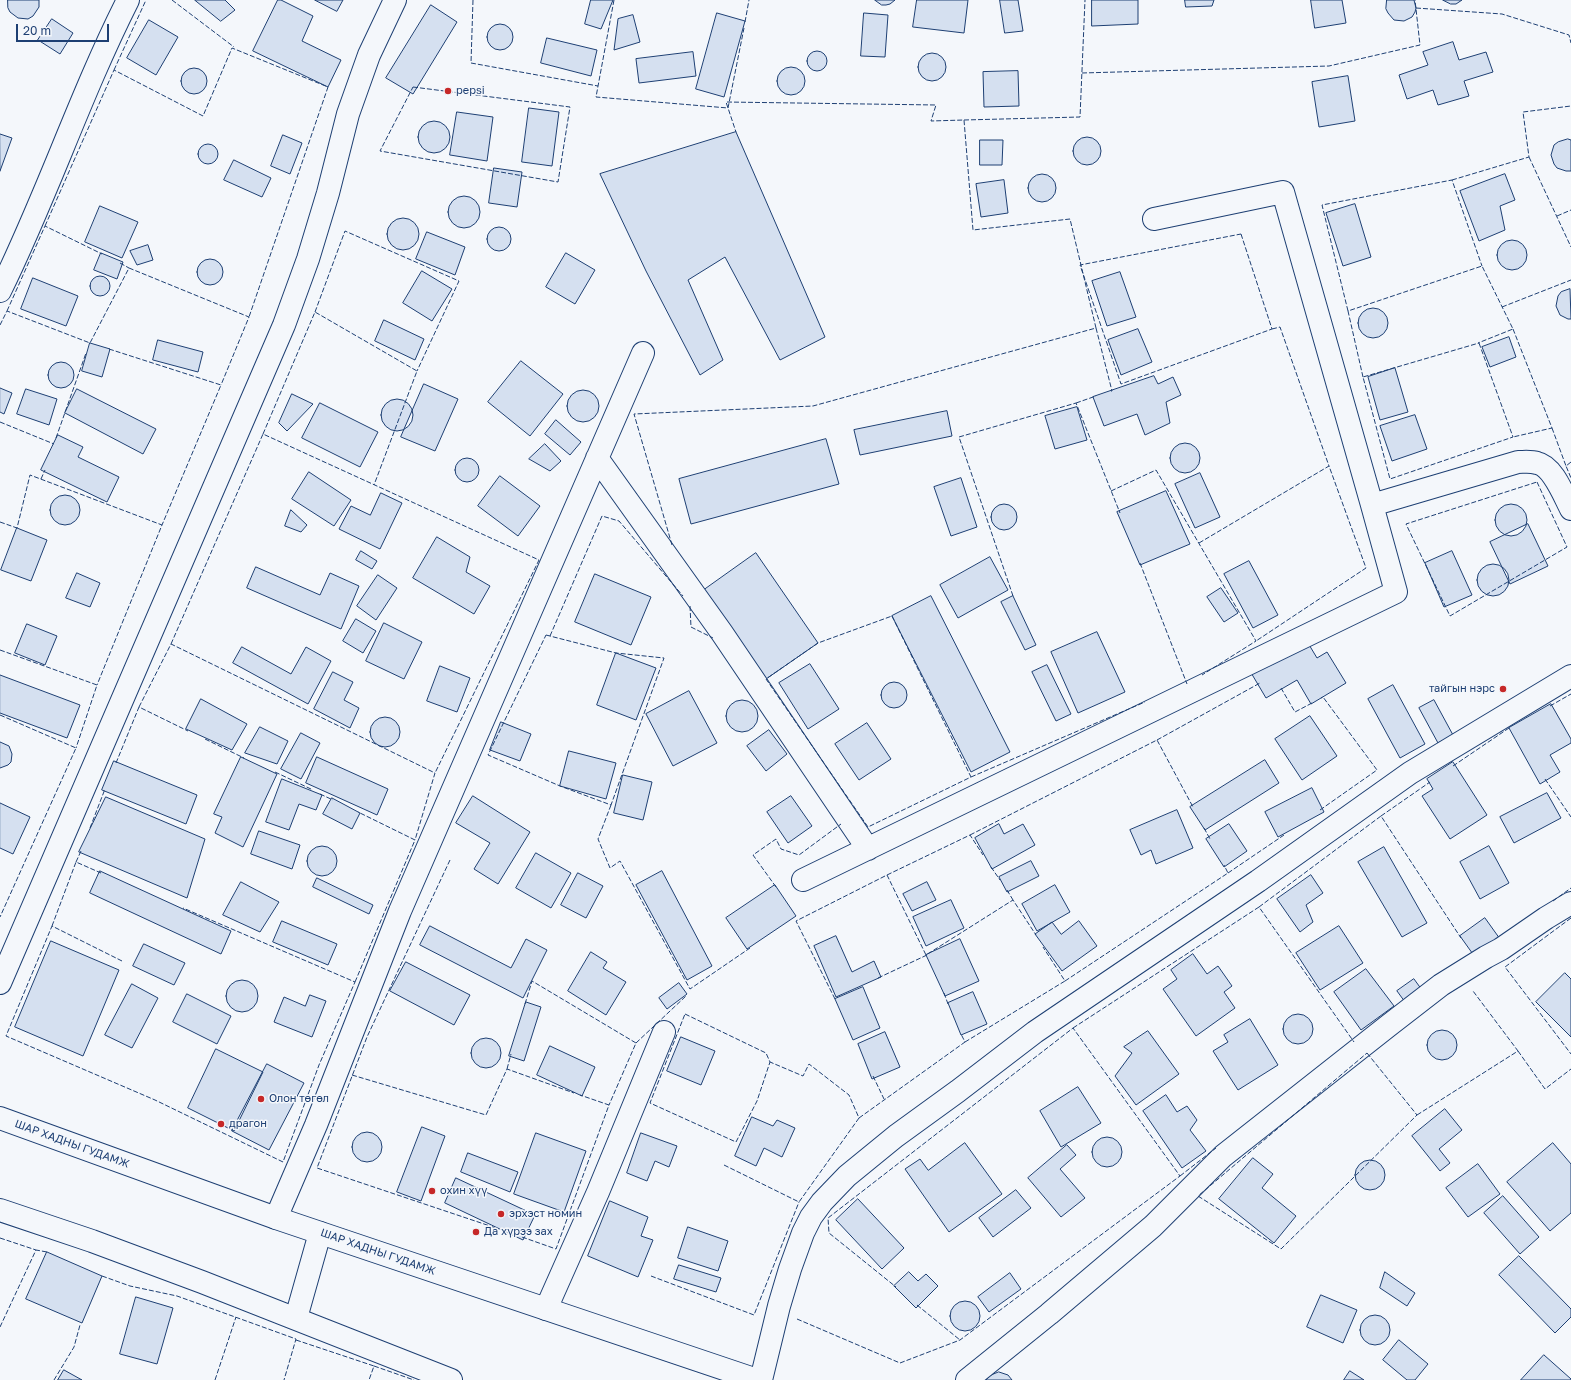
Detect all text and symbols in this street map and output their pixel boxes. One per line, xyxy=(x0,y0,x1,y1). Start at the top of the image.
scale bar xyxy=(18,16,111,42)
text: 20 m xyxy=(23,23,51,38)
place label: pepsi xyxy=(456,84,485,98)
marker: pepsi xyxy=(443,86,453,96)
place label: тайгын нэрс xyxy=(1429,682,1495,696)
marker: тайгын нэрс xyxy=(1498,684,1508,694)
place label: Олон төгөл xyxy=(269,1092,329,1106)
marker: Олон төгөл xyxy=(256,1094,266,1104)
street label: ШАР ХАДНЫ ГУДАМЖ xyxy=(13,1117,131,1171)
place label: драгон xyxy=(229,1117,267,1131)
marker: драгон xyxy=(216,1119,226,1129)
place label: охин хүү xyxy=(440,1184,487,1198)
marker: охин хүү xyxy=(427,1186,437,1196)
place label: эрхэст номин xyxy=(509,1207,582,1221)
marker: эрхэст номин xyxy=(496,1209,506,1219)
place label: Да хүрээ зах xyxy=(484,1225,553,1239)
street label: ШАР ХАДНЫ ГУДАМЖ xyxy=(319,1226,437,1278)
marker: Да хүрээ зах xyxy=(471,1227,481,1237)

